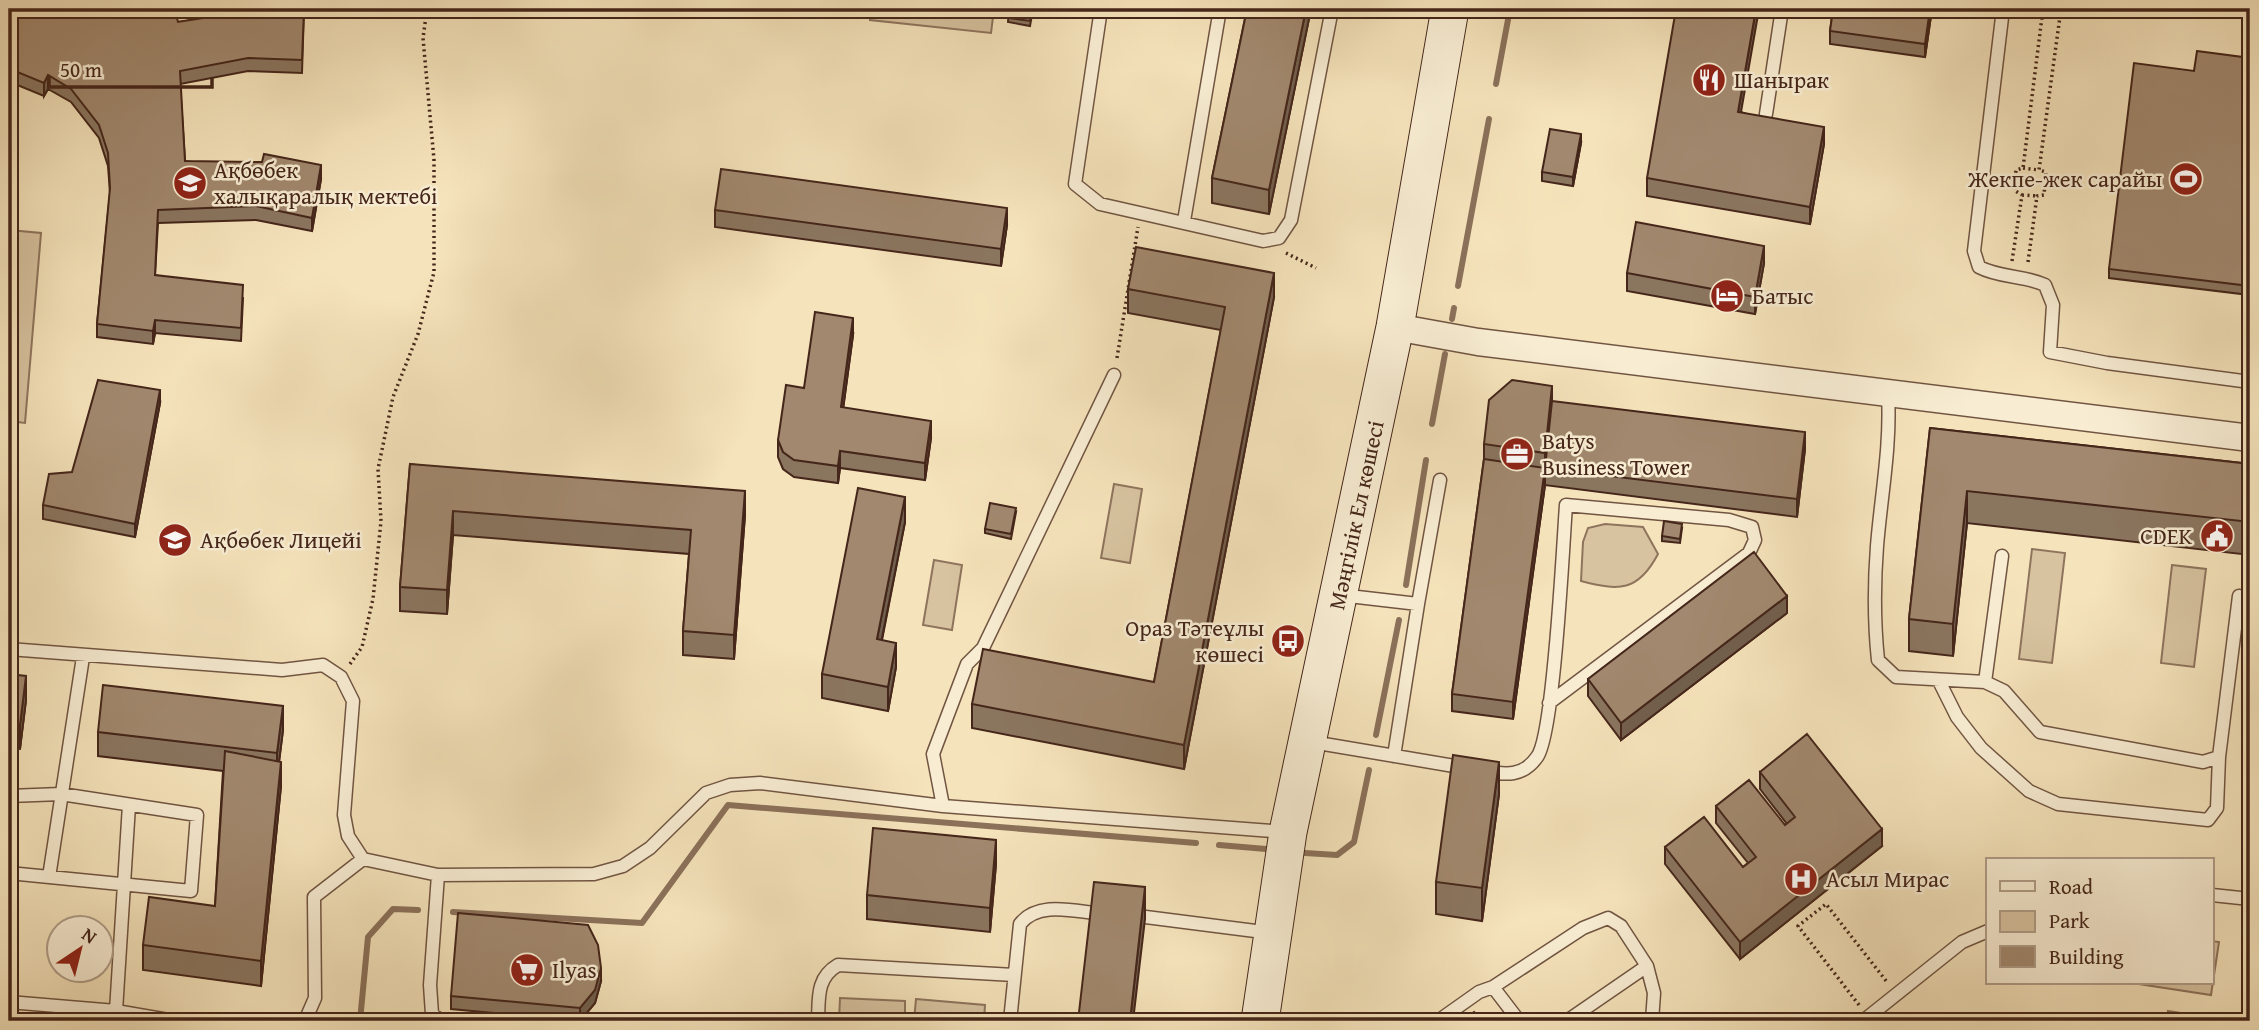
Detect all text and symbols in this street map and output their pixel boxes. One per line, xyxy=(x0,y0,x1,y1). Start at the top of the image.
scale bar xyxy=(49,46,212,90)
text: 50 m xyxy=(60,54,102,85)
restaurant icon: Шанырак xyxy=(1690,61,1728,99)
place label: Шанырак xyxy=(1734,63,1829,96)
place label: Ақбөбек халықаралық мектебі xyxy=(214,153,437,212)
sports icon: Жекпе-жек сарайы xyxy=(2167,160,2205,198)
place label: Жекпе-жек сарайы xyxy=(1967,162,2162,195)
school or university icon: Ақбөбек халықаралық мектебі xyxy=(171,164,209,202)
hotel icon: Батыс xyxy=(1708,277,1746,315)
place label: Батыс xyxy=(1752,279,1813,312)
street label: Мәңгілік Ел көшесі xyxy=(1319,417,1392,613)
place label: Batys Business Tower xyxy=(1542,424,1690,483)
office icon: Batys Business Tower xyxy=(1498,435,1536,473)
public building icon: CDEK xyxy=(2198,517,2236,555)
place label: CDEK xyxy=(2140,519,2192,552)
school or university icon: Ақбөбек Лицейі xyxy=(156,521,194,559)
place label: Ақбөбек Лицейі xyxy=(200,523,362,556)
place label: Ораз Тәтеұлы көшесі xyxy=(1125,611,1264,670)
bus stop icon: Ораз Тәтеұлы көшесі xyxy=(1269,622,1307,660)
legend xyxy=(1986,858,2214,984)
hospital icon: Асыл Мирас xyxy=(1782,860,1820,898)
place label: Асыл Мирас xyxy=(1826,862,1949,895)
text: Road xyxy=(2049,871,2094,902)
text: Park xyxy=(2049,905,2090,936)
north arrow xyxy=(46,914,116,984)
text: N xyxy=(77,920,103,950)
text: Building xyxy=(2049,941,2124,972)
supermarket icon: Ilyas xyxy=(508,951,546,989)
place label: Ilyas xyxy=(552,953,597,986)

